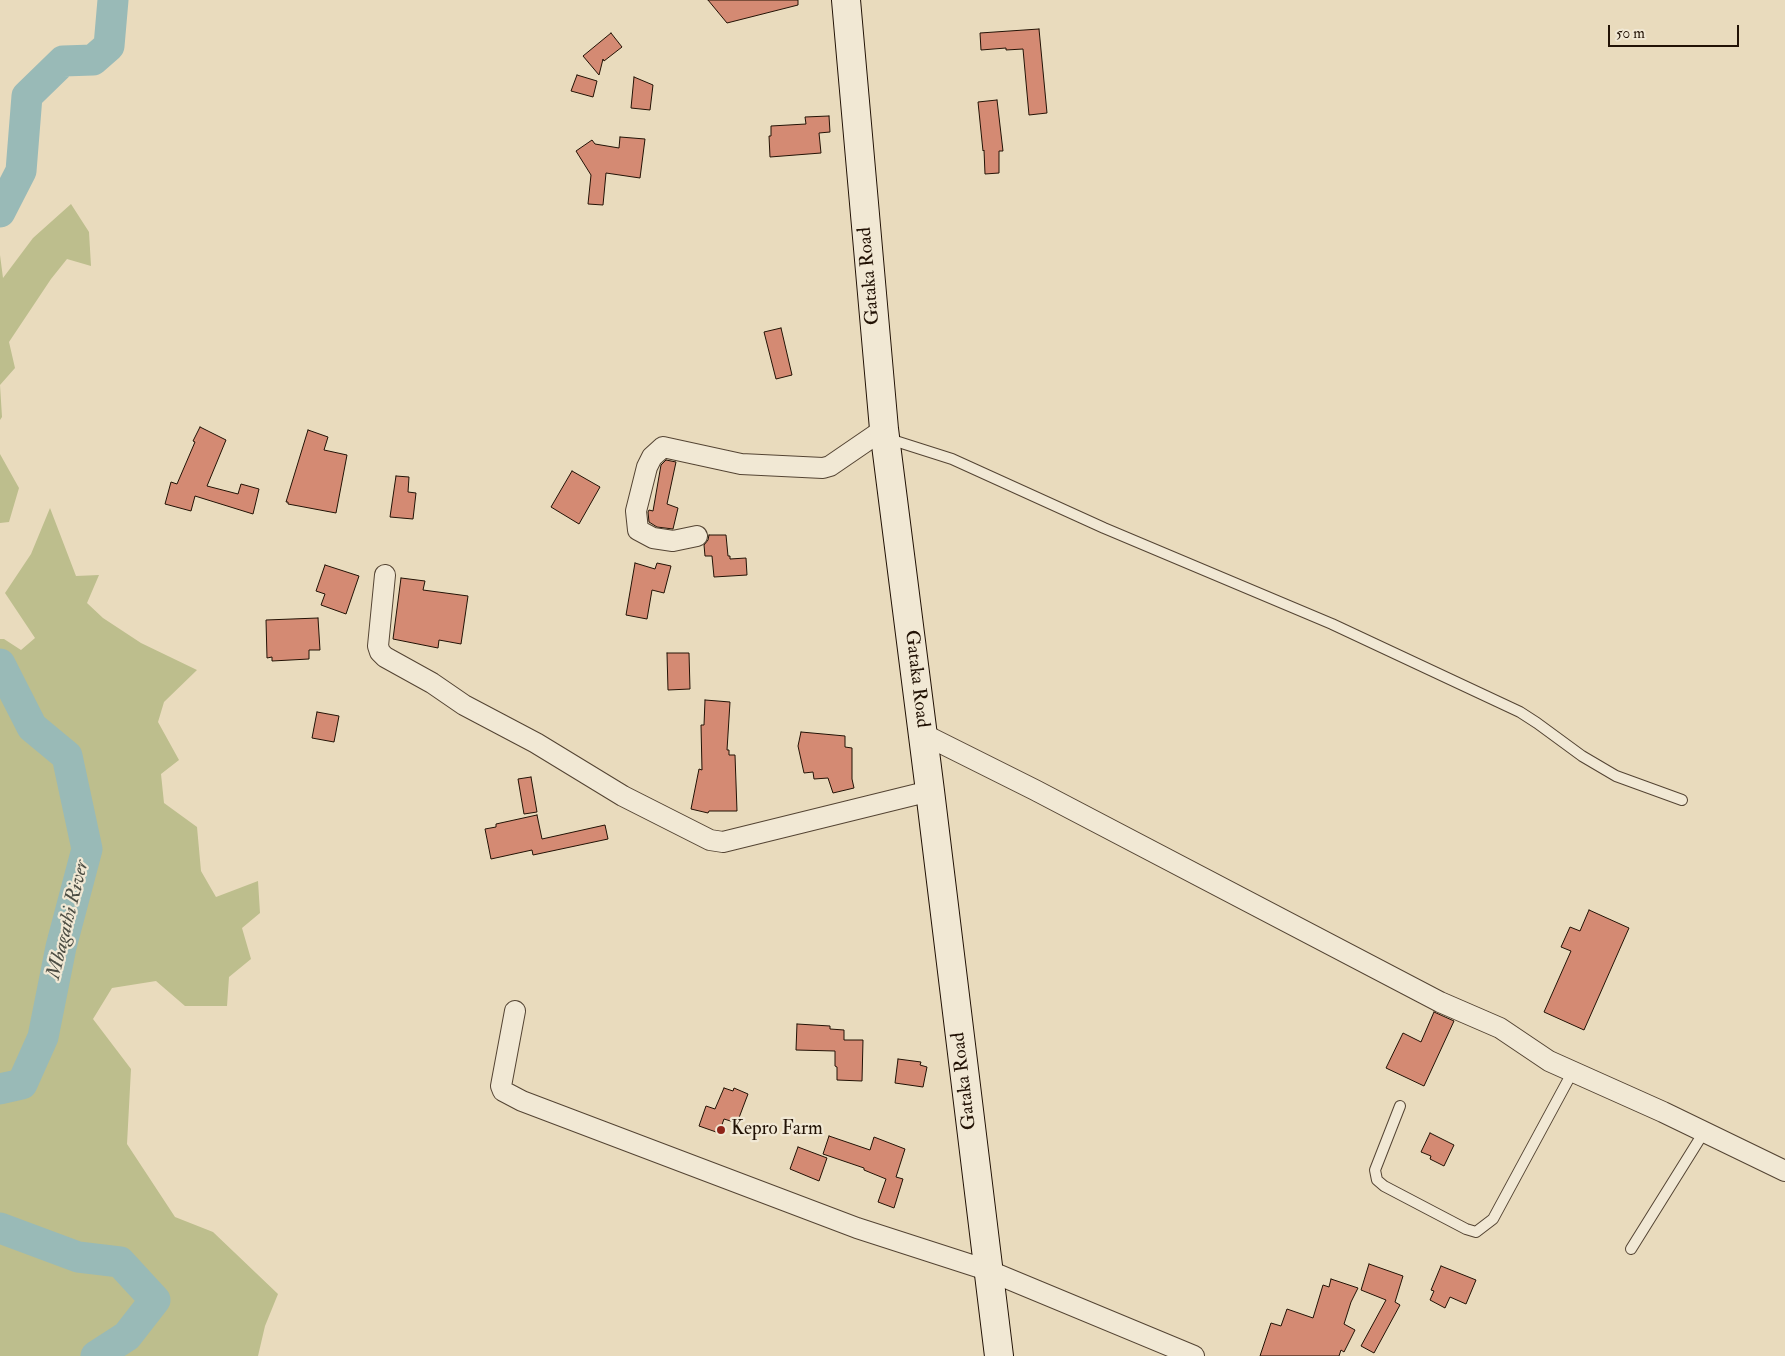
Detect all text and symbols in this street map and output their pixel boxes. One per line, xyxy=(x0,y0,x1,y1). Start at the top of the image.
scale bar xyxy=(1610,15,1741,47)
text: 50 m xyxy=(1616,24,1645,43)
street label: Gataka Road xyxy=(854,226,886,326)
street label: Gataka Road xyxy=(899,629,933,729)
water label: Mbagathi River xyxy=(43,858,95,982)
street label: Gataka Road xyxy=(948,1031,982,1131)
place label: Kepro Farm xyxy=(731,1119,823,1141)
marker: Kepro Farm xyxy=(715,1124,727,1136)

